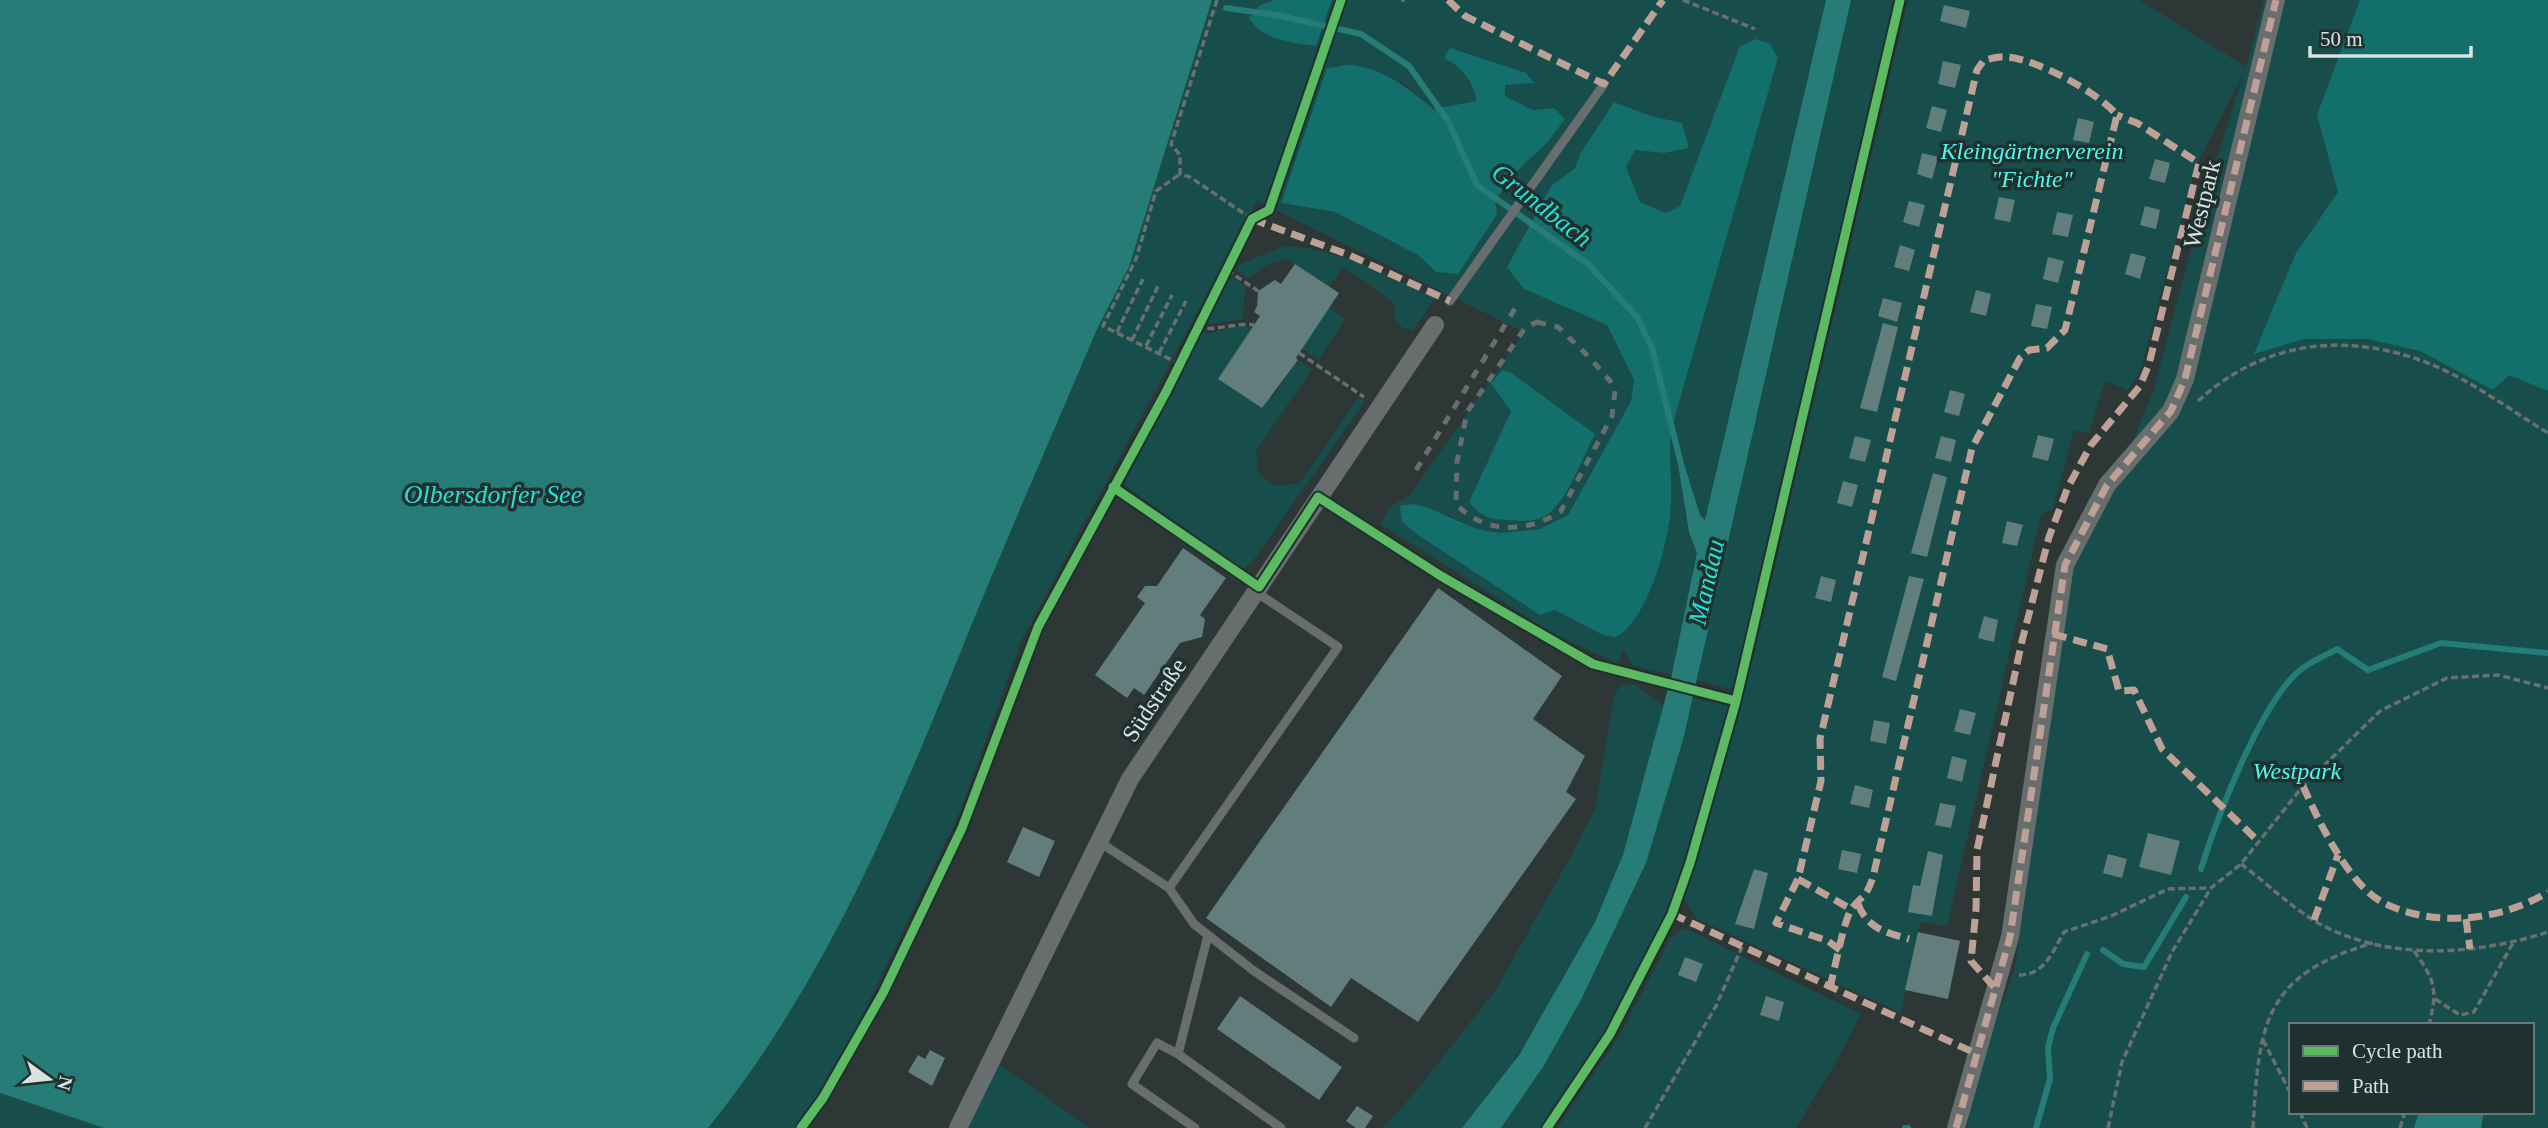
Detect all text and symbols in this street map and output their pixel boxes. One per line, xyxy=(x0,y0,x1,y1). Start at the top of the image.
scale bar xyxy=(2310,14,2471,58)
text: 50 m xyxy=(2320,27,2363,51)
park label: Kleingärtnerverein "Fichte" xyxy=(1939,138,2124,192)
street label: Westpark xyxy=(2178,157,2226,251)
water label: Grundbach xyxy=(1486,158,1597,253)
water label: Olbersdorfer See xyxy=(404,480,582,509)
water label: Mandau xyxy=(1682,537,1730,629)
street label: Südstraße xyxy=(1117,653,1191,747)
park label: Westpark xyxy=(2253,758,2342,784)
legend xyxy=(2289,1023,2534,1114)
text: Cycle path xyxy=(2352,1039,2443,1063)
north arrow xyxy=(14,1044,84,1114)
text: N xyxy=(53,1074,77,1093)
text: Path xyxy=(2352,1074,2390,1098)

